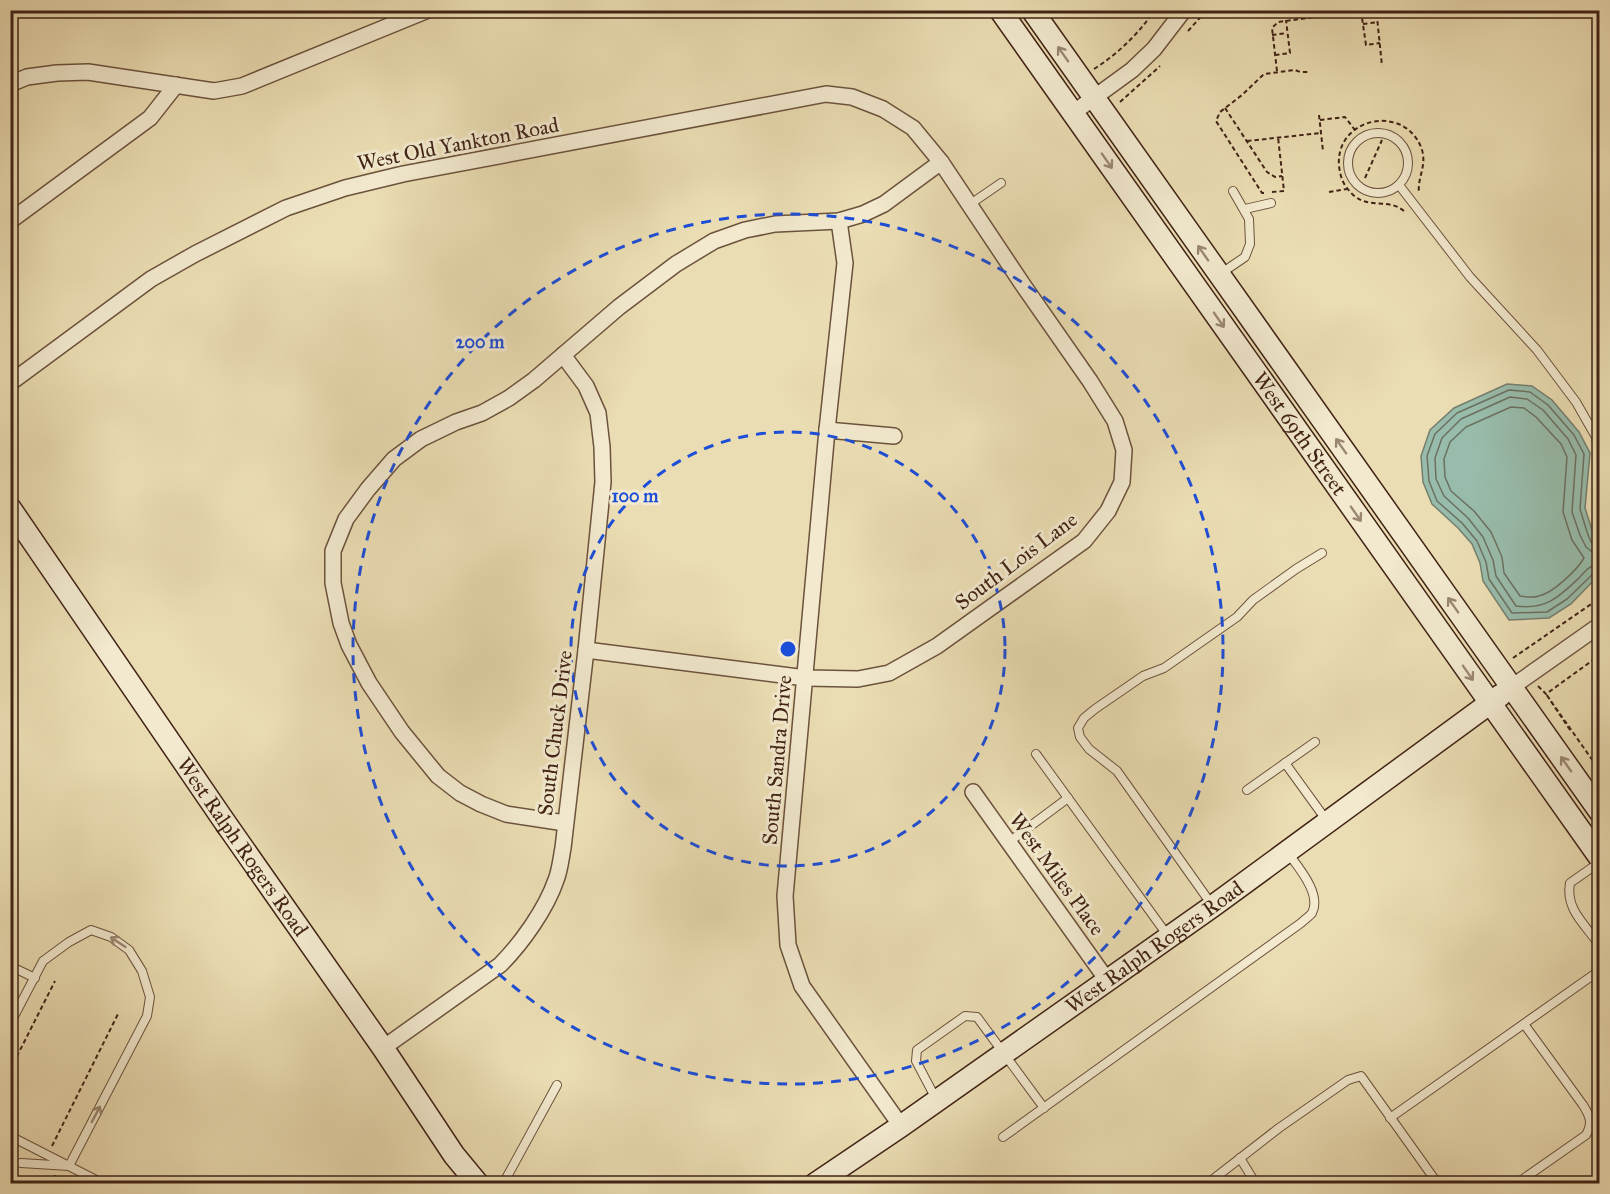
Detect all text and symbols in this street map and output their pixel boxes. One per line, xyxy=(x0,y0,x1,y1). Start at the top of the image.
one-way arrow xyxy=(1057,47,1069,63)
street label: West Old Yankton Road xyxy=(355,112,561,176)
one-way arrow xyxy=(1100,152,1113,168)
one-way arrow xyxy=(1197,245,1209,261)
one-way arrow xyxy=(1213,311,1225,328)
text: 200 m xyxy=(456,331,505,353)
street label: West 69th Street xyxy=(1247,367,1353,501)
one-way arrow xyxy=(1334,438,1347,454)
text: 100 m xyxy=(612,485,659,507)
one-way arrow xyxy=(1350,505,1362,521)
street label: South Lois Lane xyxy=(950,506,1082,615)
one-way arrow xyxy=(1447,597,1459,614)
centre of rings xyxy=(778,639,798,659)
street label: South Chuck Drive xyxy=(532,649,578,817)
one-way arrow xyxy=(1462,664,1474,681)
street label: South Sandra Drive xyxy=(757,674,797,846)
street label: West Ralph Rogers Road xyxy=(171,752,314,942)
one-way arrow xyxy=(1560,757,1572,773)
street label: West Miles Place xyxy=(1004,807,1110,941)
street label: West Ralph Rogers Road xyxy=(1060,875,1249,1019)
one-way arrow xyxy=(110,936,127,948)
one-way arrow xyxy=(91,1105,102,1123)

